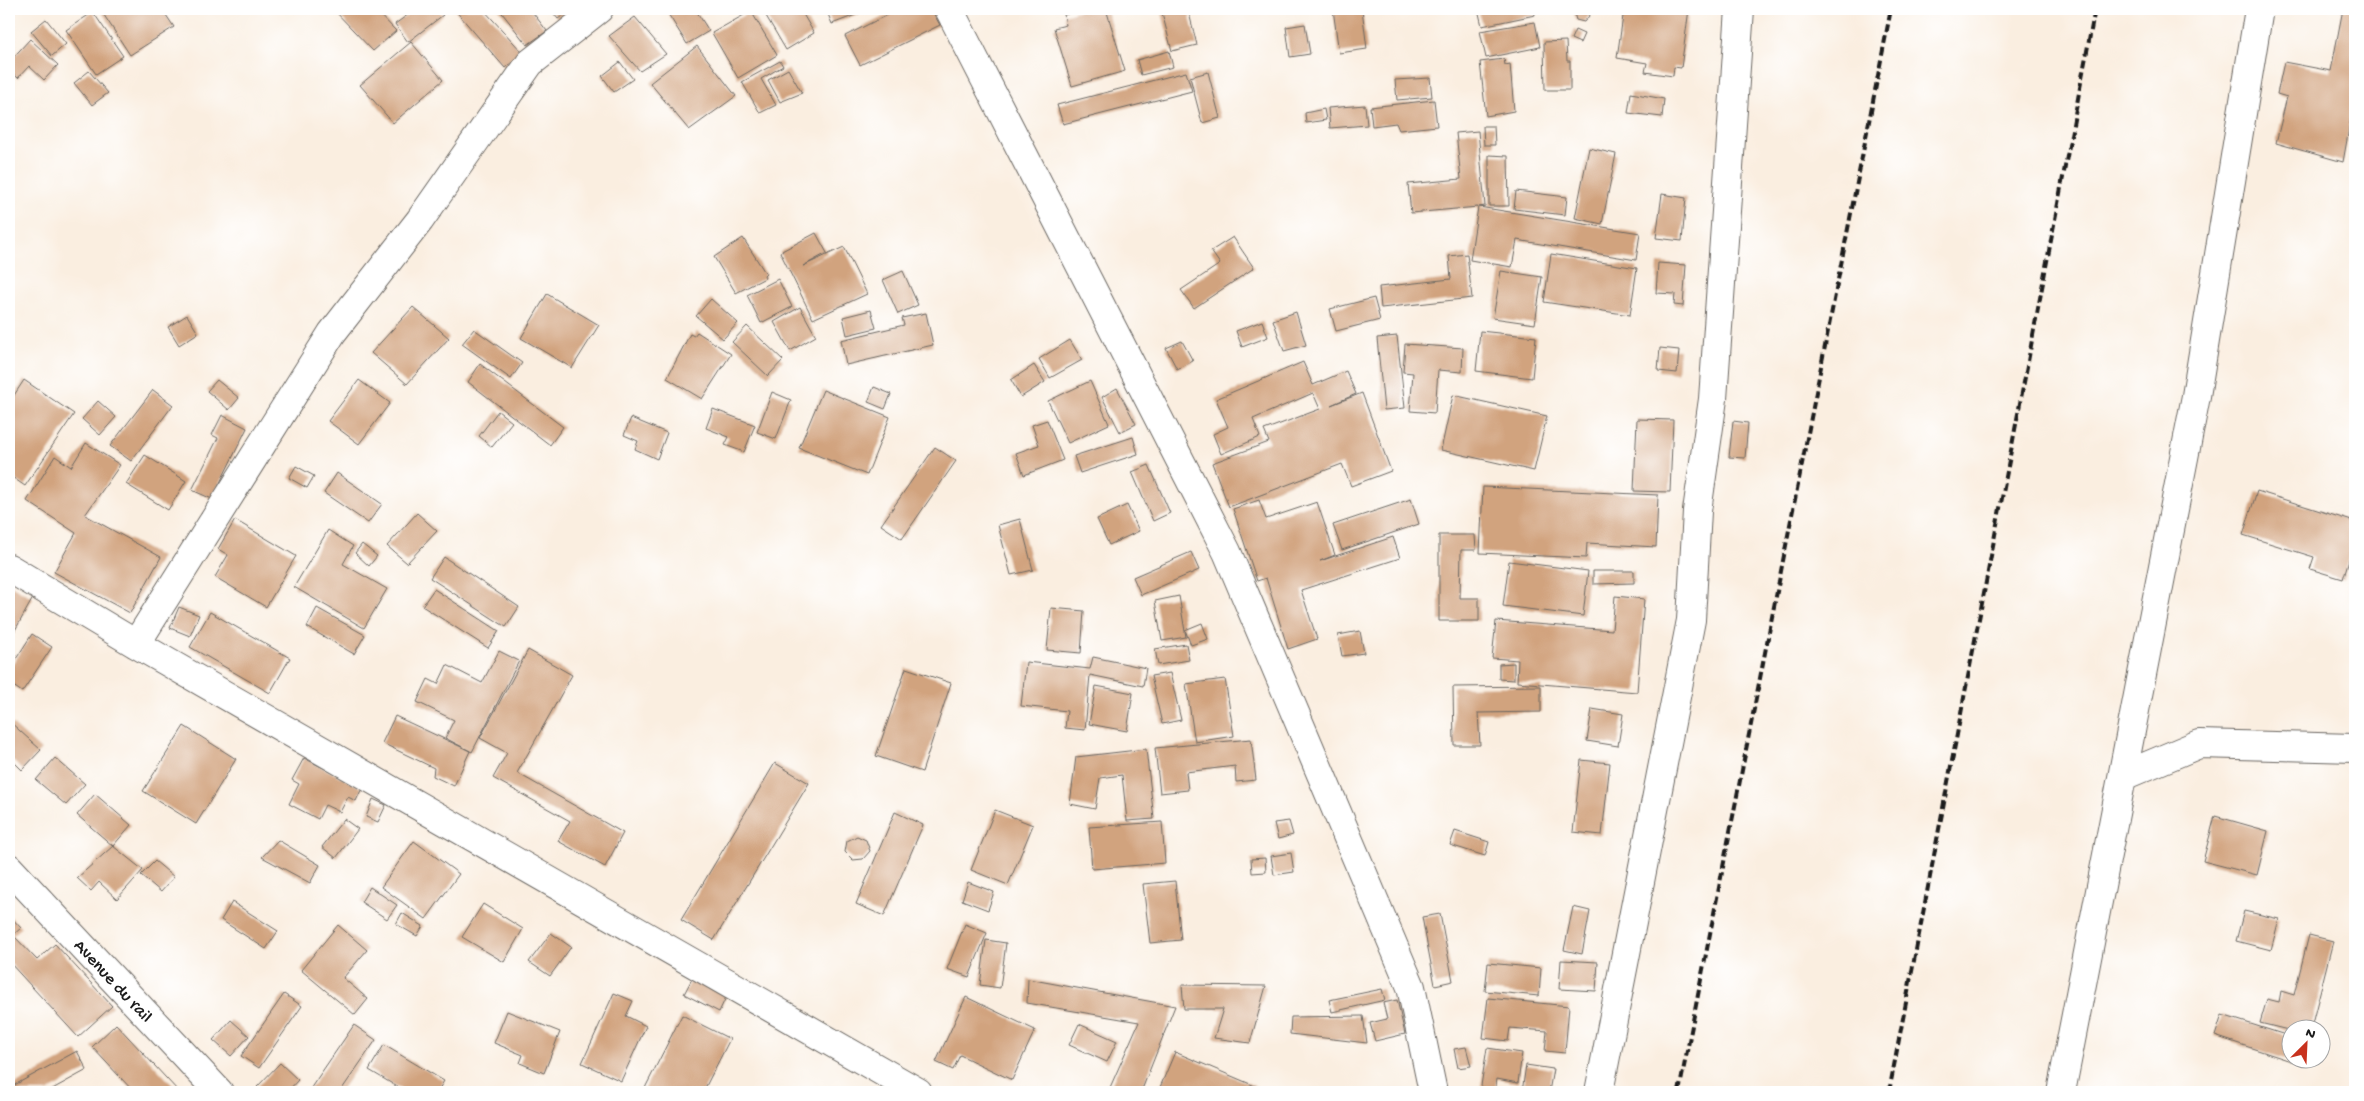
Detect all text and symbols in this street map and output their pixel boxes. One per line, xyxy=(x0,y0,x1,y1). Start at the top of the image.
street label: Avenue du rail xyxy=(68,936,156,1028)
north arrow xyxy=(2282,1018,2332,1068)
text: N xyxy=(2303,1025,2318,1044)

